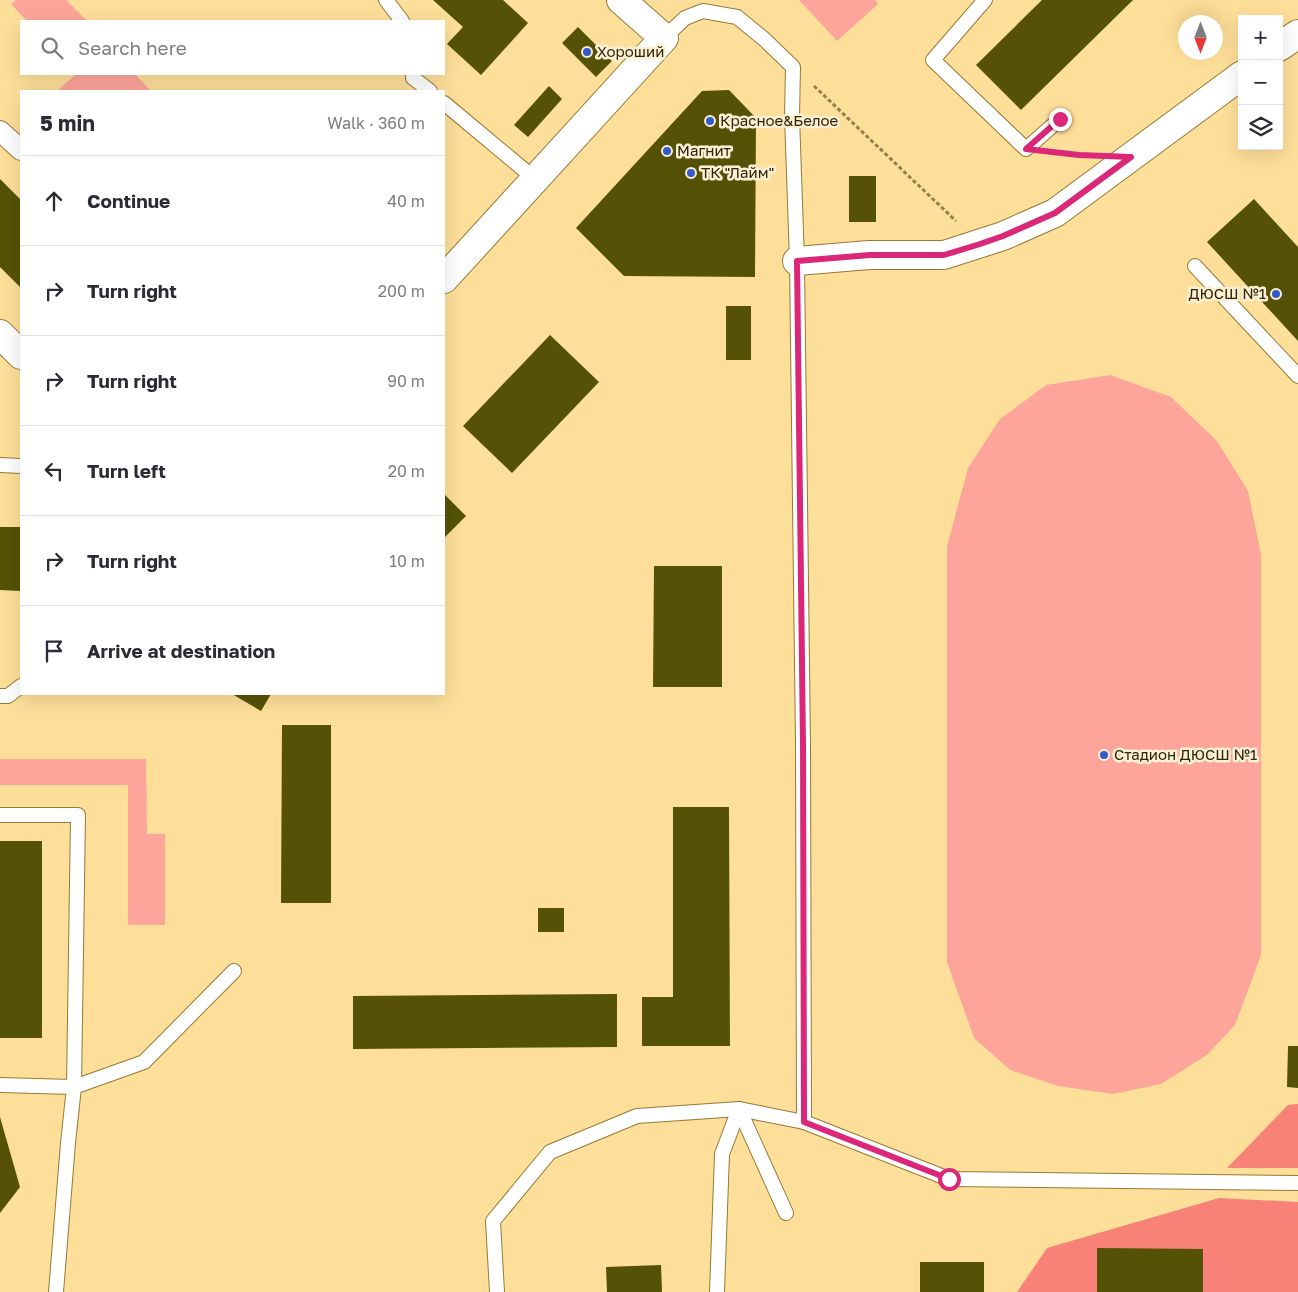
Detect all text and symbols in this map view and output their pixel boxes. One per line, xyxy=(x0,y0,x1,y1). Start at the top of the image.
north arrow xyxy=(1178,15,1223,60)
map controls xyxy=(1238,15,1283,150)
button: + xyxy=(1238,15,1283,60)
search box xyxy=(20,20,445,75)
icon: search xyxy=(38,34,66,62)
text: Search here xyxy=(78,36,187,59)
place label: Хороший xyxy=(597,42,664,60)
marker: Хороший xyxy=(581,46,593,58)
button: − xyxy=(1238,60,1283,105)
button: layers xyxy=(1238,105,1283,150)
route end xyxy=(1049,108,1072,131)
text: 5 min xyxy=(40,110,95,136)
place label: Красное&Белое xyxy=(720,111,839,129)
text: Walk · 360 m xyxy=(327,113,425,133)
marker: Красное&Белое xyxy=(704,115,716,127)
place label: Магнит xyxy=(677,141,732,159)
marker: Магнит xyxy=(661,145,673,157)
place label: ТК "Лайм" xyxy=(701,163,774,181)
marker: ТК "Лайм" xyxy=(685,167,697,179)
icon: ahead xyxy=(40,187,68,215)
text: Continue xyxy=(87,189,170,212)
text: 40 m xyxy=(387,191,425,211)
icon: right xyxy=(40,277,68,305)
text: Turn right xyxy=(87,279,177,302)
text: 200 m xyxy=(378,281,425,301)
place label: ДЮСШ №1 xyxy=(1189,284,1266,302)
marker: ДЮСШ №1 xyxy=(1270,288,1282,300)
icon: right xyxy=(40,367,68,395)
text: Turn right xyxy=(87,369,177,392)
text: 90 m xyxy=(387,371,425,391)
icon: left xyxy=(40,457,68,485)
text: Turn left xyxy=(87,459,166,482)
text: 20 m xyxy=(388,461,425,481)
icon: right xyxy=(40,547,68,575)
text: Turn right xyxy=(87,549,177,572)
text: 10 m xyxy=(389,551,425,571)
icon: arrive xyxy=(40,637,68,665)
text: Arrive at destination xyxy=(87,639,275,662)
place label: Стадион ДЮСШ №1 xyxy=(1114,745,1257,763)
marker: Стадион ДЮСШ №1 xyxy=(1098,749,1110,761)
route start xyxy=(938,1168,961,1191)

